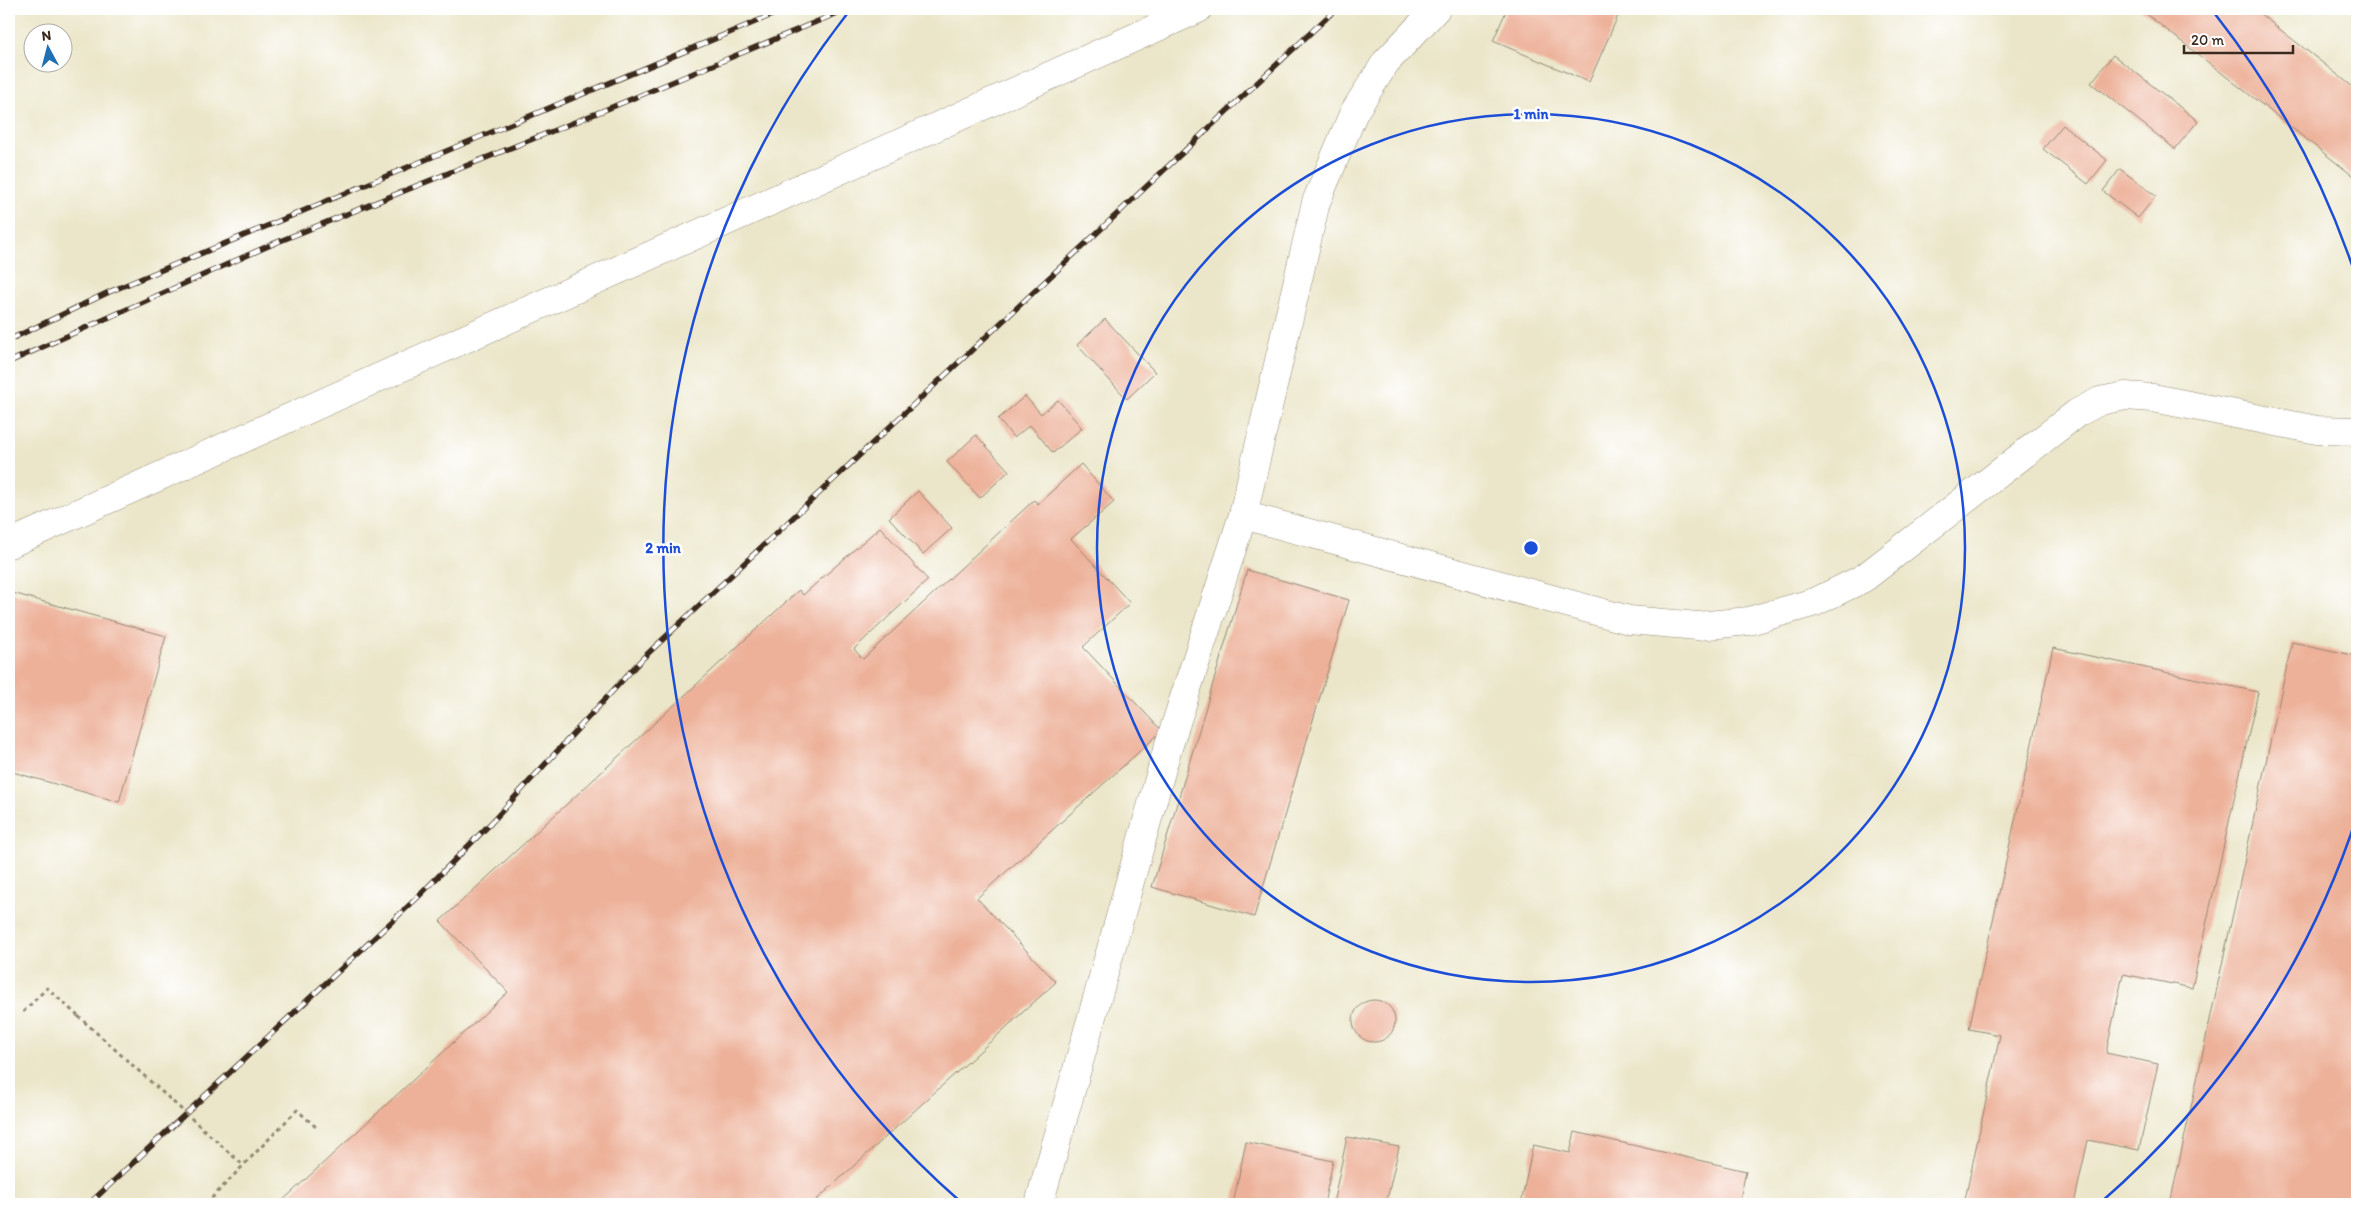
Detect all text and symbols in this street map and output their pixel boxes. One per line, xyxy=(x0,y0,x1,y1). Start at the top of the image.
north arrow xyxy=(22,22,72,72)
scale bar xyxy=(2184,22,2292,54)
text: N xyxy=(41,27,52,45)
text: 20 m xyxy=(2191,31,2225,49)
text: 1 min xyxy=(1514,105,1549,123)
text: 2 min xyxy=(645,539,682,557)
centre of rings xyxy=(1522,539,1540,557)

